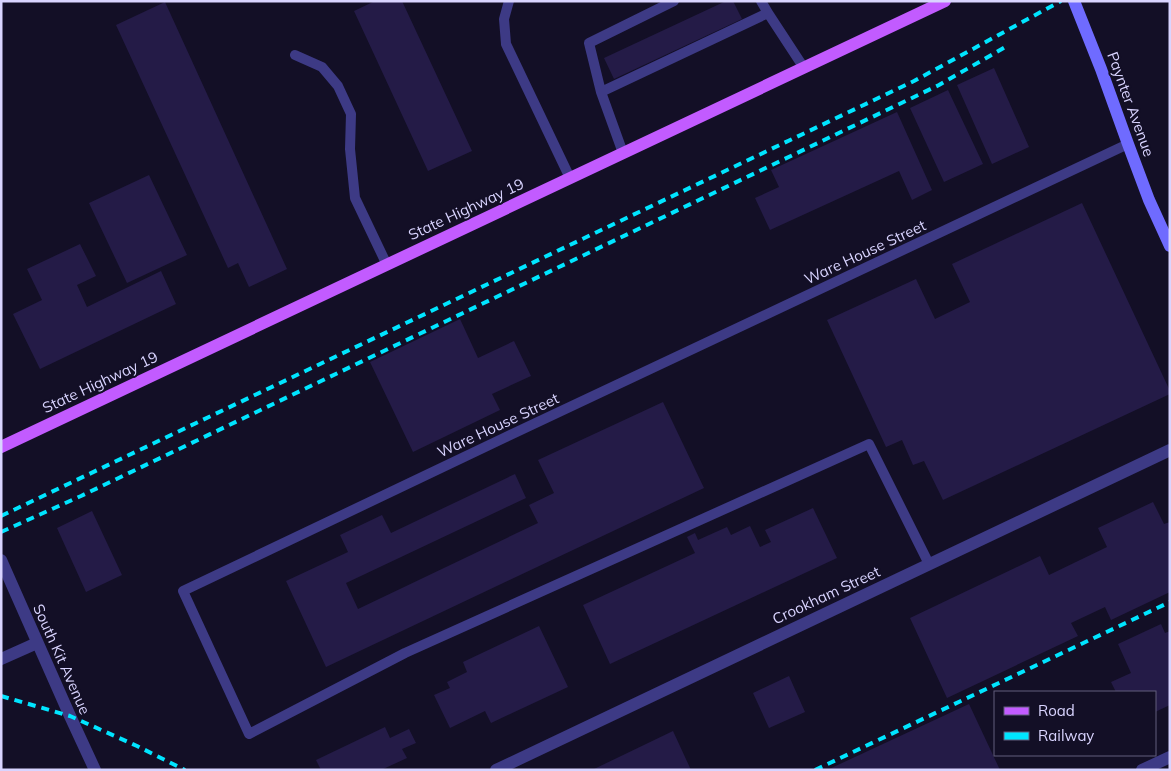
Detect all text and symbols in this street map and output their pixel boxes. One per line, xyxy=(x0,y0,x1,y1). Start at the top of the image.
street label: Paynter Avenue xyxy=(1103,49,1159,159)
street label: State Highway 19 xyxy=(405,174,527,244)
street label: Ware House Street xyxy=(801,216,929,288)
street label: State Highway 19 xyxy=(39,347,161,417)
street label: Ware House Street xyxy=(434,389,562,461)
street label: Crookham Street xyxy=(769,562,883,628)
street label: South Kit Avenue xyxy=(29,601,95,717)
legend xyxy=(994,691,1156,756)
text: Road xyxy=(1038,701,1075,720)
text: Railway xyxy=(1038,726,1094,745)

